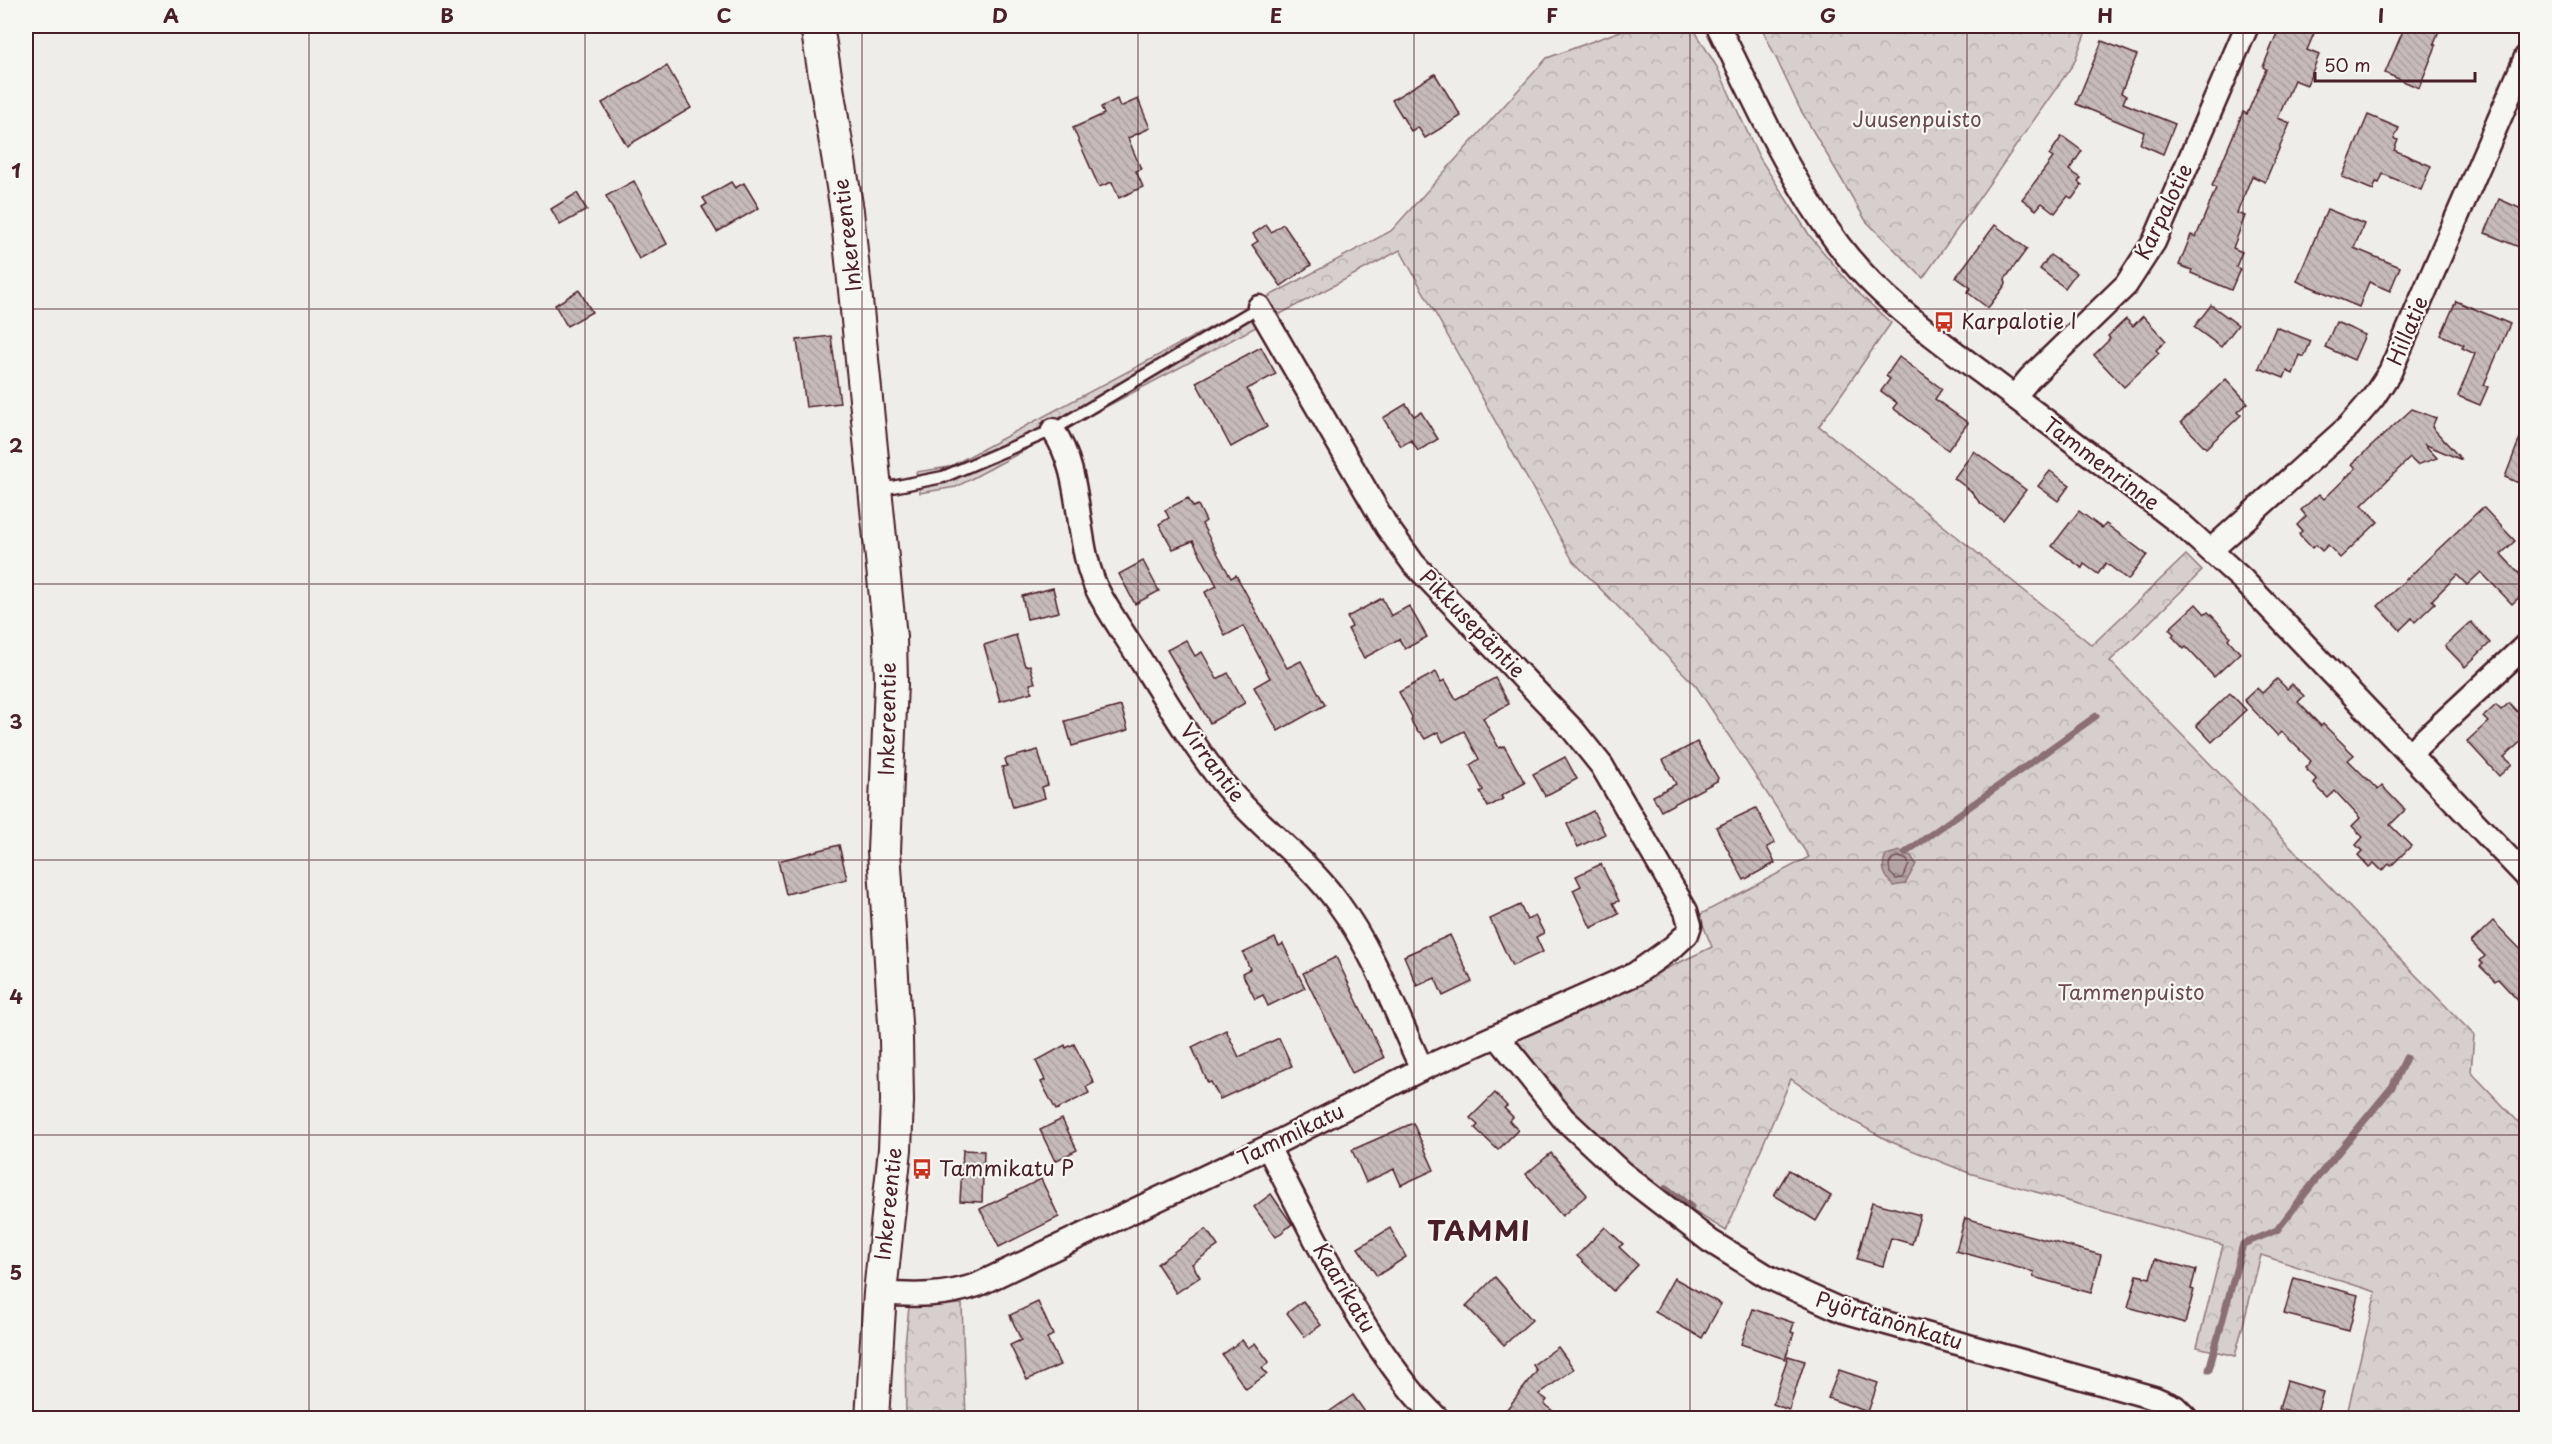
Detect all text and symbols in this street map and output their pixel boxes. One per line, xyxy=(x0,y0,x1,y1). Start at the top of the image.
text: A xyxy=(163,0,179,30)
text: B xyxy=(440,0,454,30)
text: C xyxy=(716,0,732,30)
text: D xyxy=(992,0,1008,30)
text: E xyxy=(1270,0,1282,30)
text: F xyxy=(1546,0,1558,30)
text: G xyxy=(1820,0,1836,30)
text: H xyxy=(2097,0,2113,30)
text: I xyxy=(2378,0,2384,30)
scale bar xyxy=(2315,45,2476,83)
text: 50 m xyxy=(2324,51,2371,78)
park label: Juusenpuisto xyxy=(1852,102,1982,134)
text: 1 xyxy=(11,155,21,185)
street label: Karpalotie xyxy=(2125,158,2199,265)
street label: Inkereentie xyxy=(823,177,869,293)
street label: Hillatie xyxy=(2377,291,2435,370)
place label: Karpalotie I xyxy=(1961,304,2077,336)
bus stop icon: Karpalotie I xyxy=(1932,310,1956,334)
street label: Tammenrinne xyxy=(2037,408,2167,517)
text: 2 xyxy=(9,430,23,460)
street label: Pikkusepäntie xyxy=(1413,561,1534,684)
street label: Inkereentie xyxy=(869,662,903,776)
text: 3 xyxy=(9,706,23,736)
street label: Virrantie xyxy=(1173,716,1254,808)
park label: Tammenpuisto xyxy=(2057,975,2205,1007)
text: 4 xyxy=(9,981,23,1011)
street label: Tammikatu xyxy=(1231,1094,1349,1173)
street label: Inkereentie xyxy=(865,1146,909,1262)
place label: Tammikatu P xyxy=(939,1151,1074,1183)
bus stop icon: Tammikatu P xyxy=(910,1157,934,1181)
district label: TAMMI xyxy=(1427,1209,1531,1250)
street label: Kaarikatu xyxy=(1306,1236,1385,1338)
text: 5 xyxy=(10,1257,22,1287)
street label: Pyörtänönkatu xyxy=(1812,1282,1967,1357)

